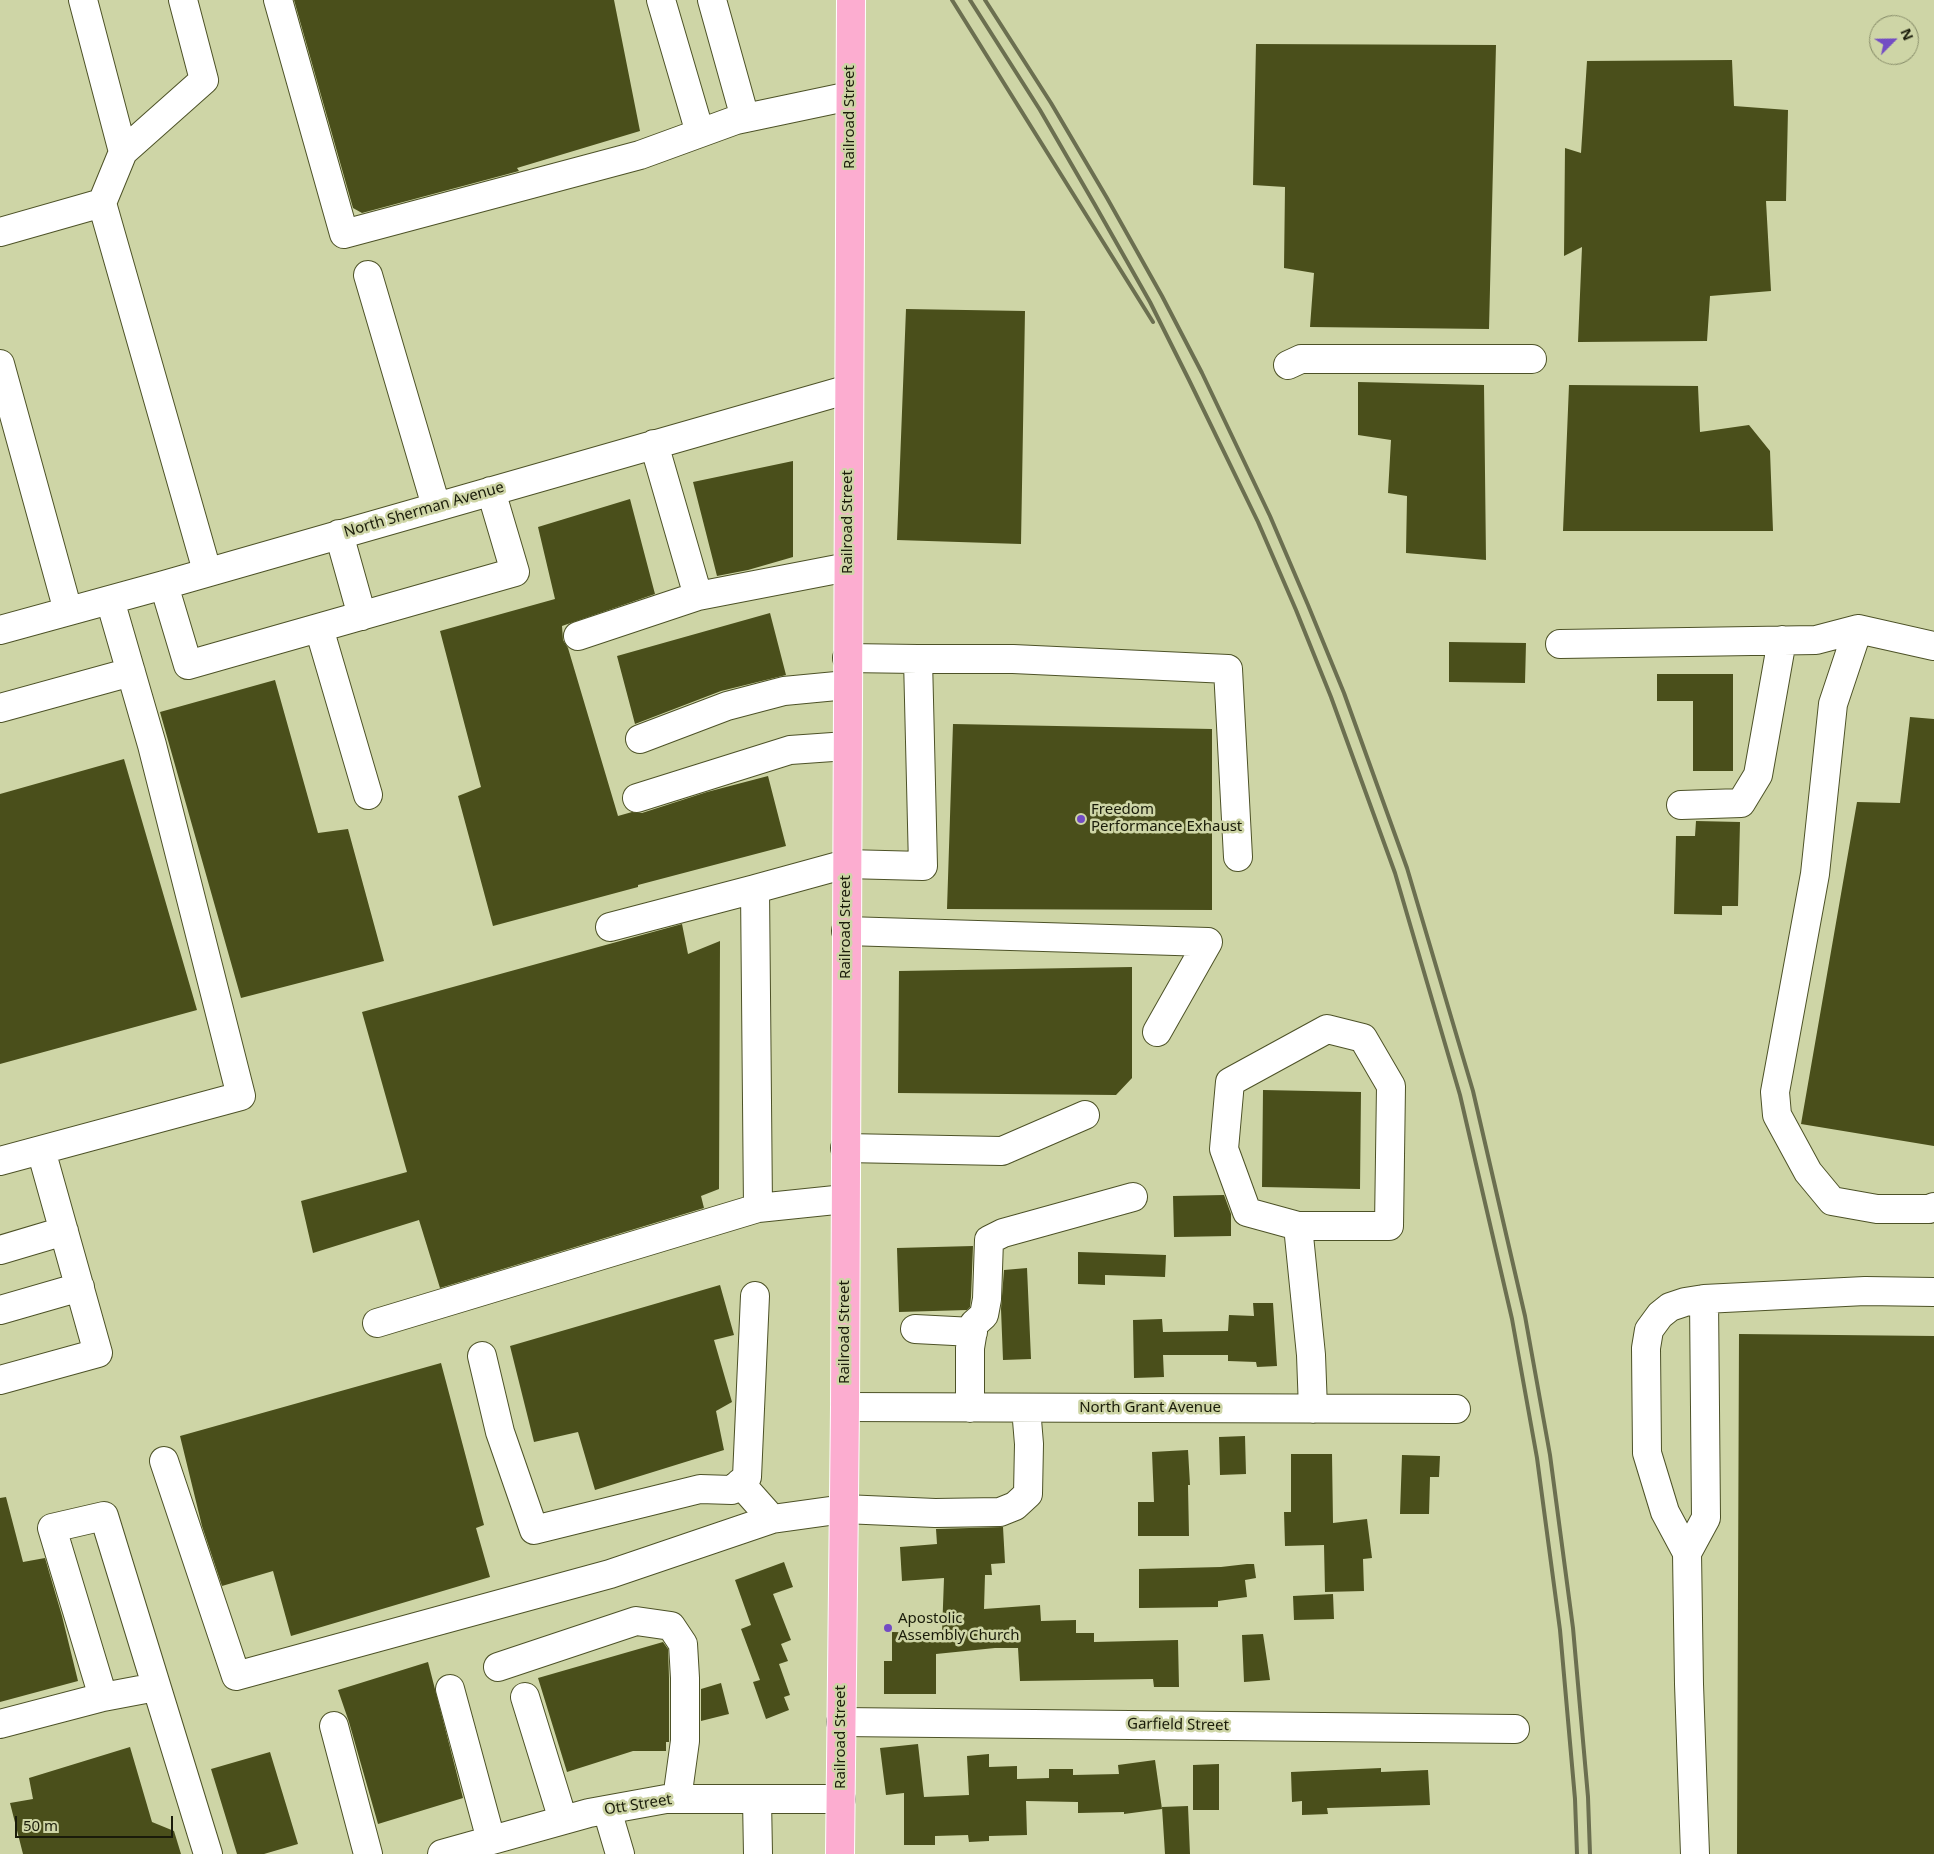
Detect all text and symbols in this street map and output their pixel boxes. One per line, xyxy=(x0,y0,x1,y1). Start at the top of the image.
north arrow xyxy=(1869,15,1919,65)
text: N xyxy=(1896,25,1918,43)
street label: Railroad Street xyxy=(841,65,859,169)
street label: Railroad Street xyxy=(839,470,857,574)
street label: North Sherman Avenue xyxy=(342,479,506,541)
place label: Freedom Performance Exhaust xyxy=(1091,801,1242,836)
marker: Freedom Performance Exhaust xyxy=(1075,813,1087,825)
street label: Railroad Street xyxy=(837,875,855,979)
street label: Railroad Street xyxy=(836,1280,854,1384)
street label: North Grant Avenue xyxy=(1079,1399,1221,1417)
place label: Apostolic Assembly Church xyxy=(898,1610,1019,1645)
marker: Apostolic Assembly Church xyxy=(882,1622,894,1634)
street label: Railroad Street xyxy=(832,1685,850,1789)
street label: Garfield Street xyxy=(1127,1715,1229,1735)
street label: Ott Street xyxy=(603,1791,673,1819)
scale bar xyxy=(18,1806,175,1838)
text: 50 m xyxy=(23,1815,58,1835)

